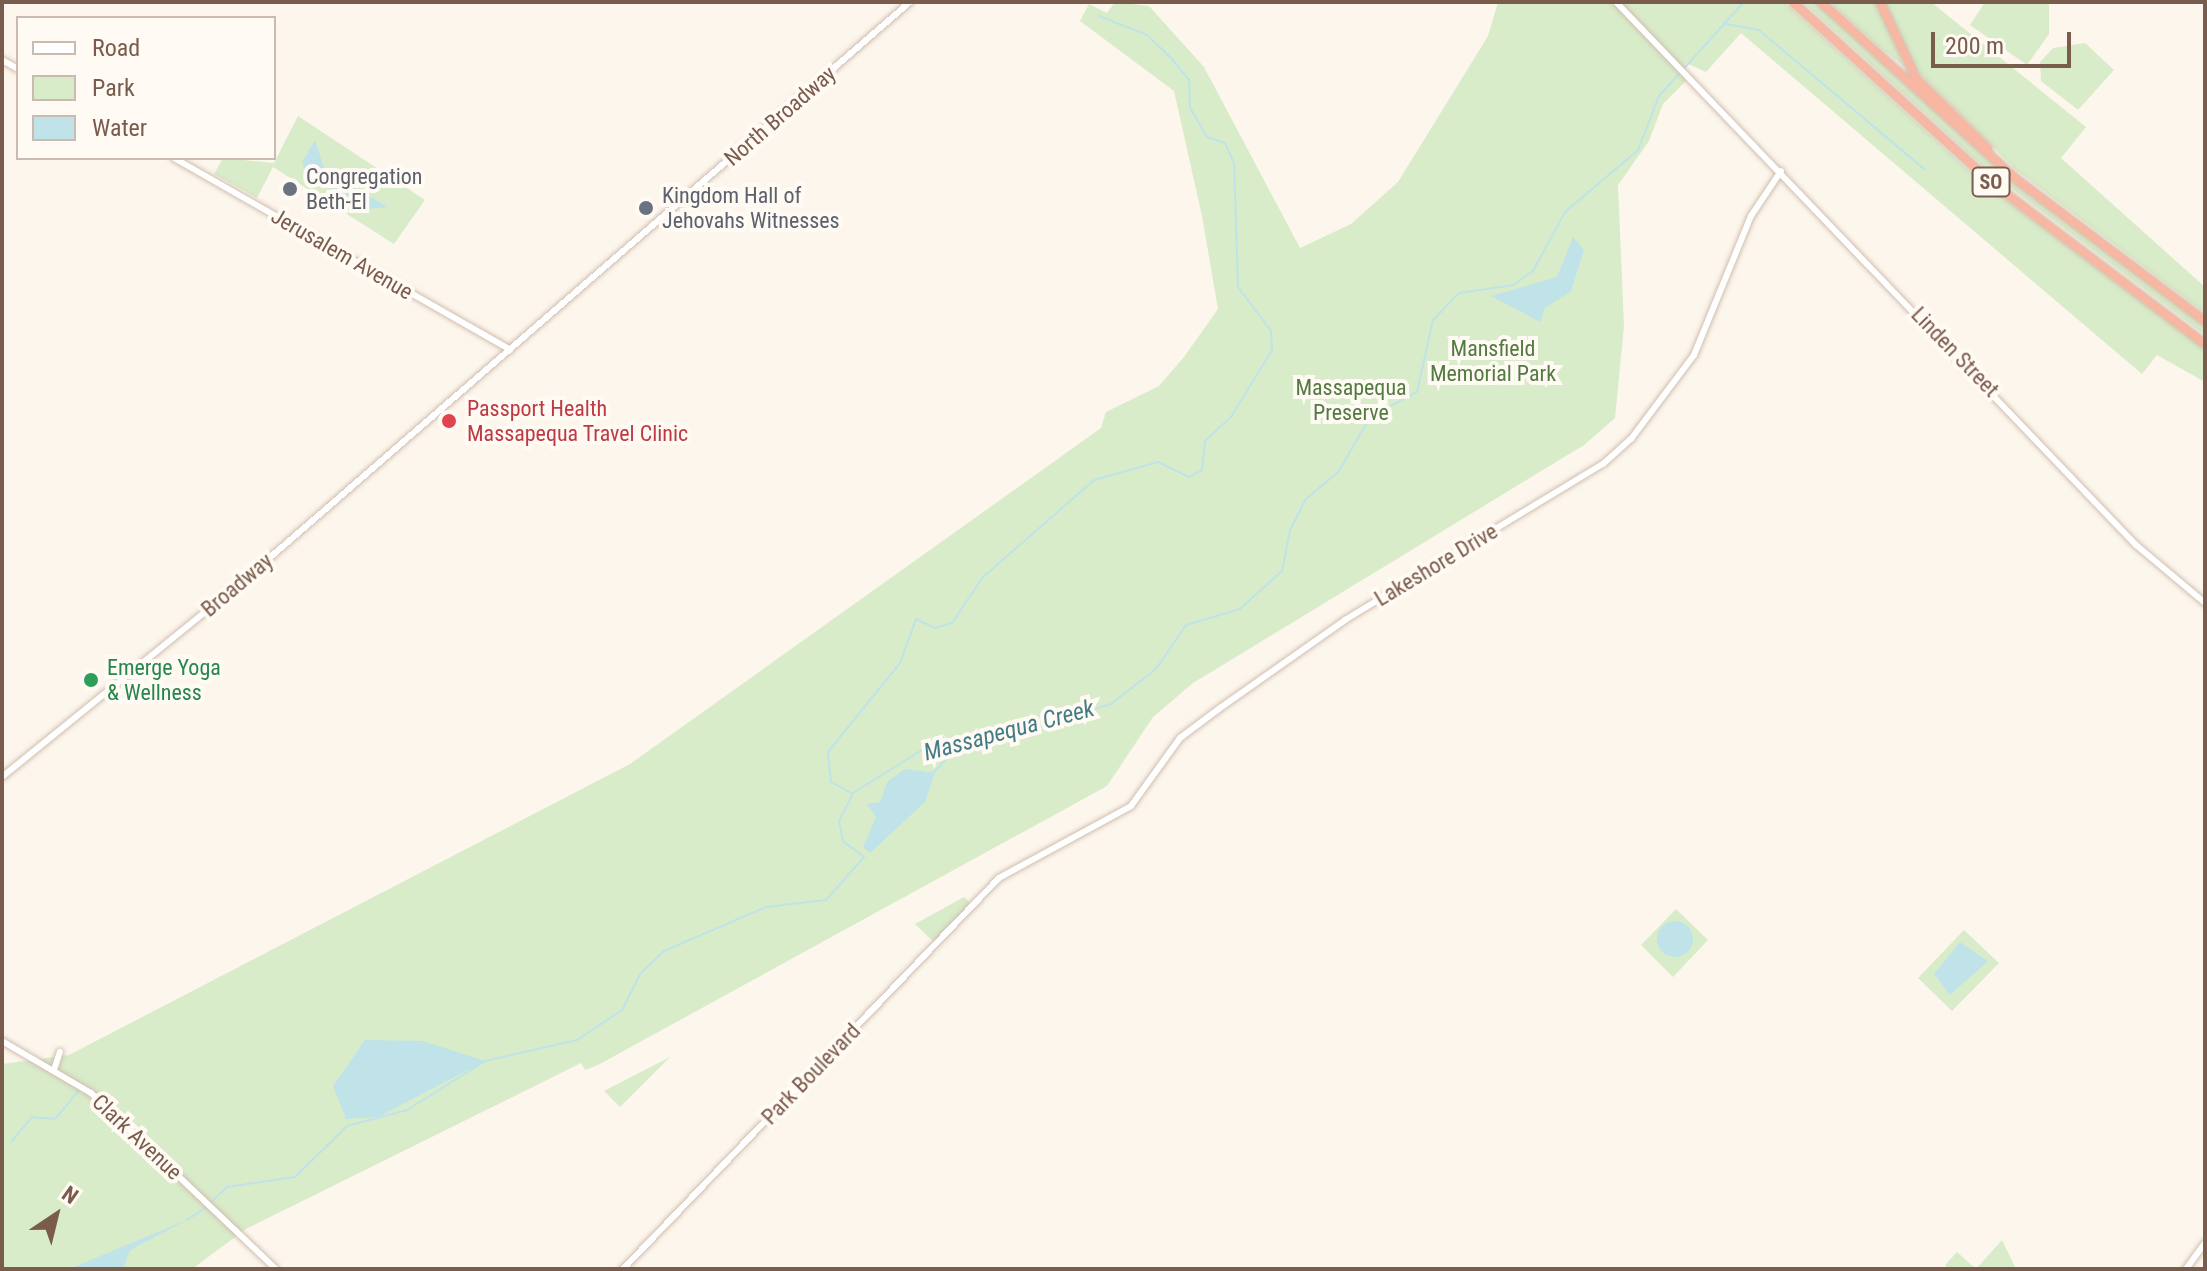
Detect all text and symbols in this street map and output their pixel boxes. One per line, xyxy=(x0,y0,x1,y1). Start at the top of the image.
legend xyxy=(16,16,276,160)
scale bar xyxy=(1935,16,2075,66)
text: 200 m xyxy=(1945,32,2004,60)
text: Road xyxy=(92,34,140,62)
street label: North Broadway xyxy=(719,60,841,172)
text: Park xyxy=(92,74,135,102)
text: Water xyxy=(92,114,147,142)
place label: Congregation Beth-El xyxy=(306,163,422,214)
road number: SO xyxy=(1971,166,2011,198)
marker: Congregation Beth-El xyxy=(281,180,299,198)
place label: Kingdom Hall of Jehovahs Witnesses xyxy=(662,182,840,234)
marker: Kingdom Hall of Jehovahs Witnesses xyxy=(637,199,655,217)
street label: Jerusalem Avenue xyxy=(266,203,418,305)
street label: Linden Street xyxy=(1906,302,2004,402)
park label: Mansfield Memorial Park xyxy=(1430,335,1556,386)
park label: Massapequa Preserve xyxy=(1295,374,1407,426)
place label: Passport Health Massapequa Travel Clinic xyxy=(467,395,689,446)
marker: Passport Health Massapequa Travel Clinic xyxy=(438,410,460,432)
street label: Lakeshore Drive xyxy=(1370,518,1502,612)
street label: Broadway xyxy=(196,548,278,622)
place label: Emerge Yoga & Wellness xyxy=(107,654,221,706)
marker: Emerge Yoga & Wellness xyxy=(82,671,100,689)
water label: Massapequa Creek xyxy=(921,694,1097,768)
street label: Park Boulevard xyxy=(756,1018,866,1130)
street label: Clark Avenue xyxy=(87,1089,187,1185)
north arrow xyxy=(16,1175,96,1255)
text: N xyxy=(57,1181,83,1209)

